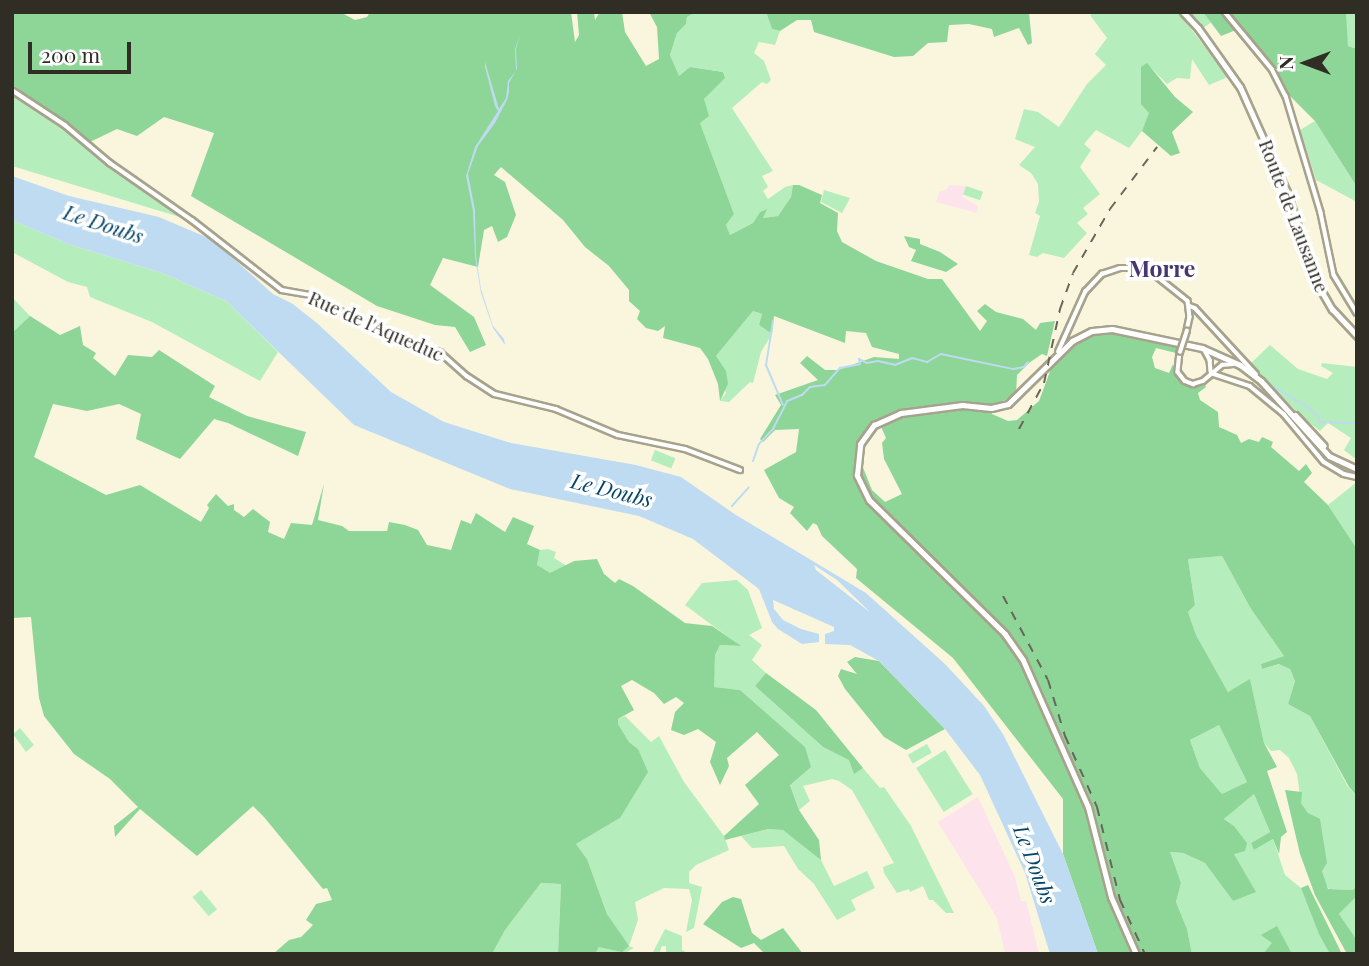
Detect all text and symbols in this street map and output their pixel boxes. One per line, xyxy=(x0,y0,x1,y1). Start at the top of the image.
scale bar xyxy=(32,28,135,72)
north arrow xyxy=(1271,28,1341,98)
text: 200 m xyxy=(41,40,100,68)
text: N xyxy=(1272,56,1298,70)
street label: Route de Lausanne xyxy=(1254,136,1334,296)
water label: Le Doubs xyxy=(61,198,147,248)
district label: Morre xyxy=(1129,254,1195,282)
street label: Rue de l'Aqueduc xyxy=(305,286,447,366)
water label: Le Doubs xyxy=(569,467,655,511)
water label: Le Doubs xyxy=(1009,821,1063,907)

